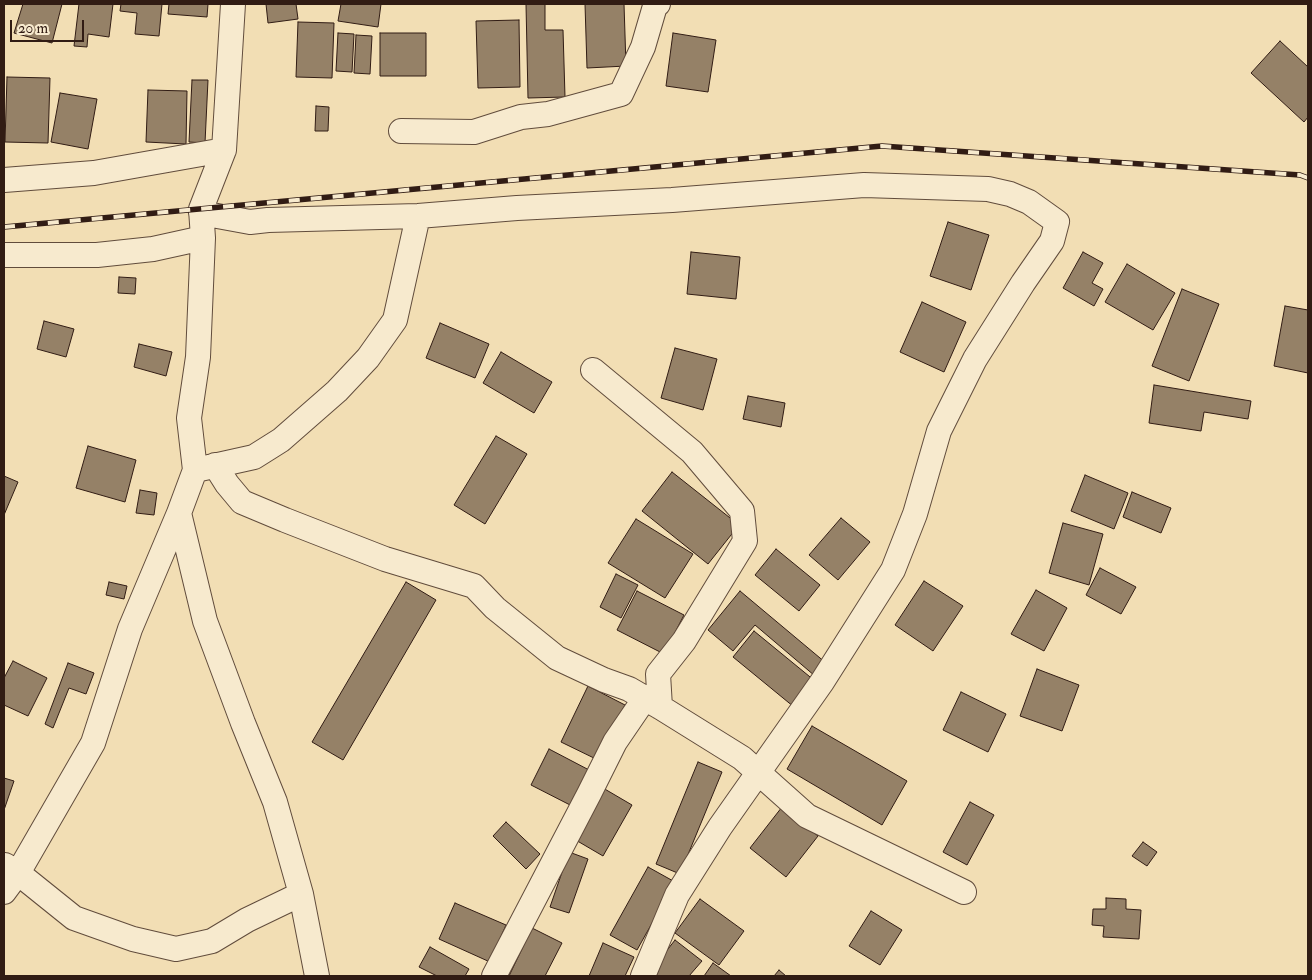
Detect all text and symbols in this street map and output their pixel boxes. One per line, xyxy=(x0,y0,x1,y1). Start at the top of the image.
scale bar xyxy=(12,10,86,42)
text: 20 m xyxy=(18,19,48,38)

